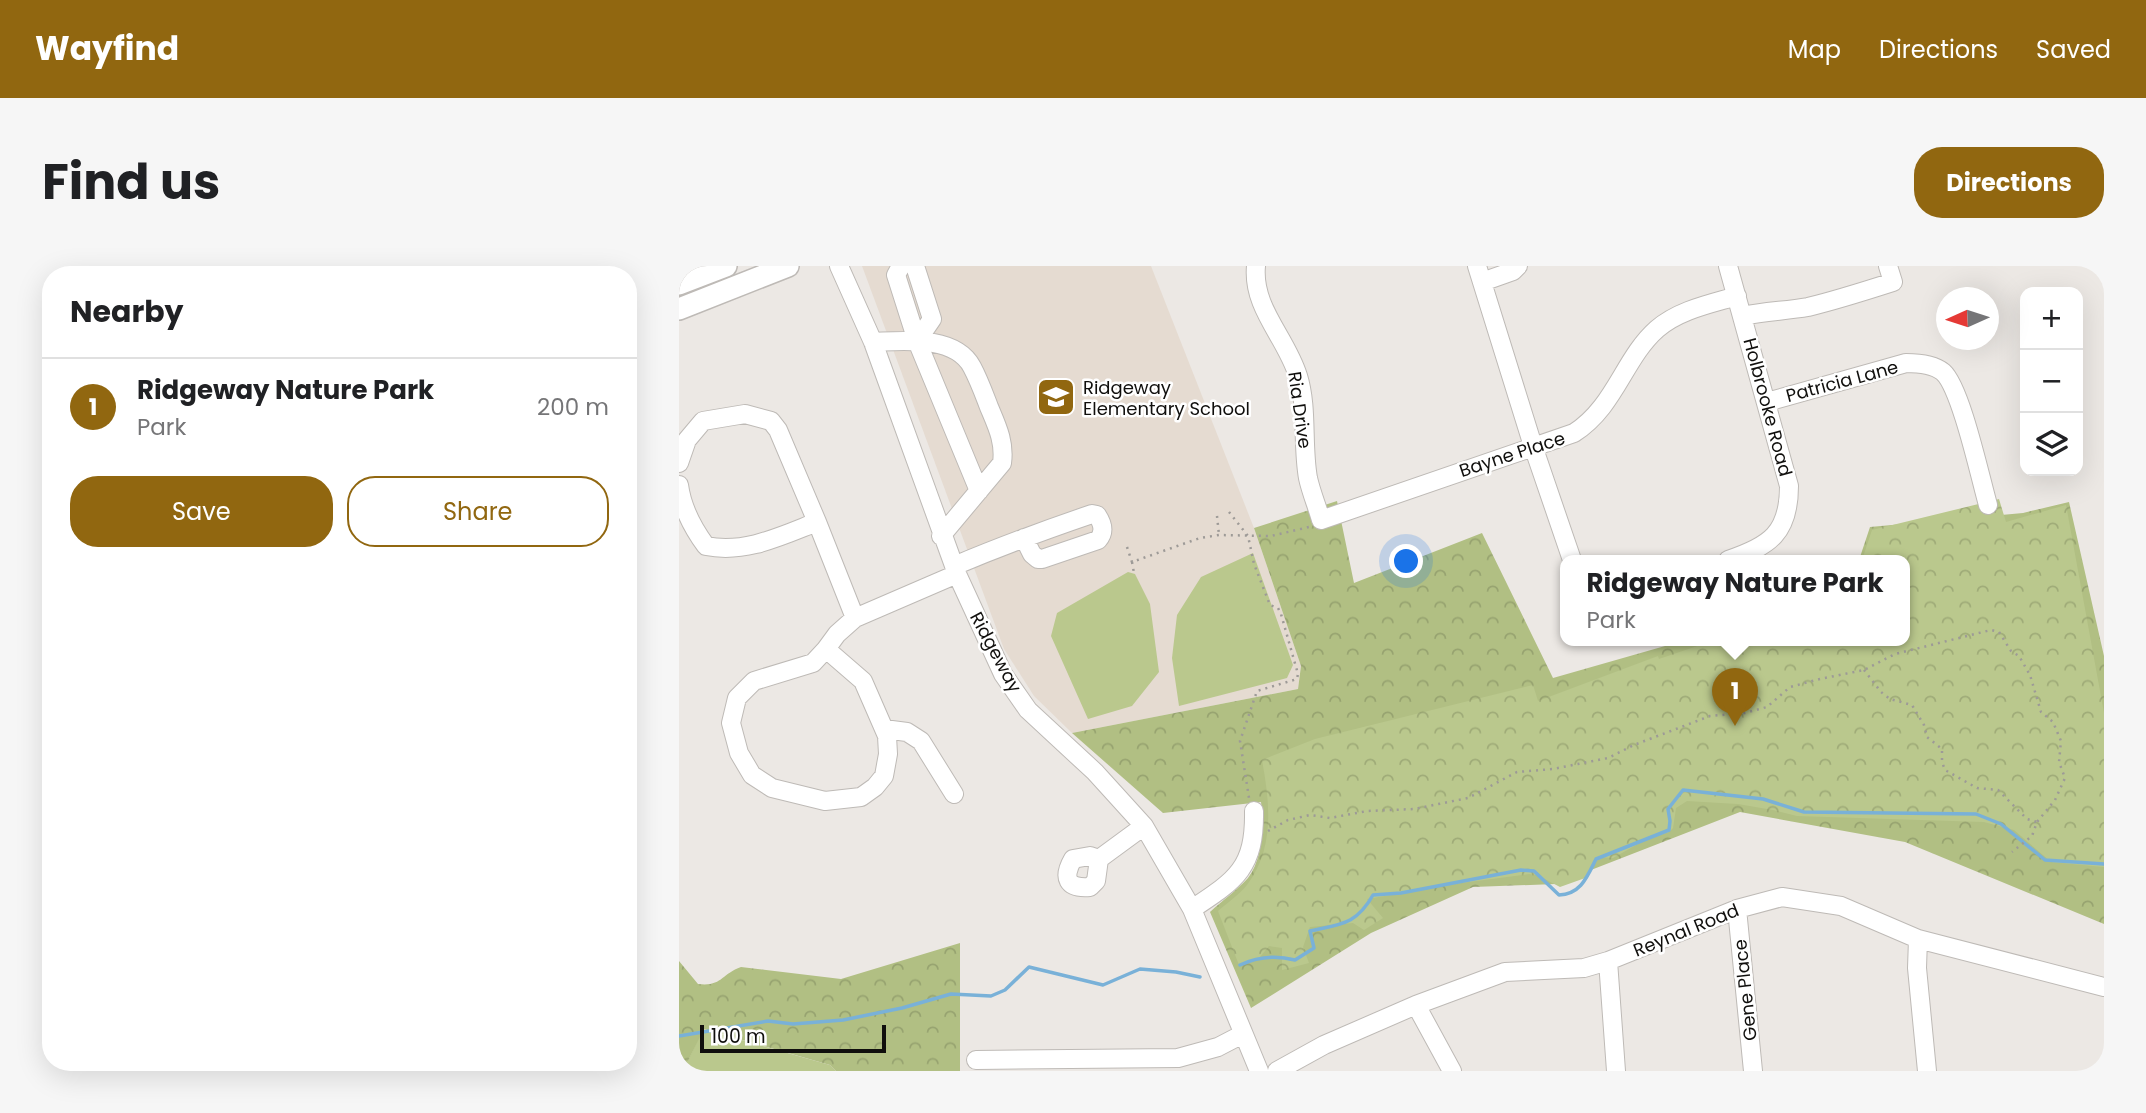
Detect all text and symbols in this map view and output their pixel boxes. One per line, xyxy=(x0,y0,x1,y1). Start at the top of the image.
text: Wayfind xyxy=(35,25,179,72)
text: Map xyxy=(1788,33,1841,66)
text: Directions xyxy=(1879,33,1998,66)
text: Saved xyxy=(2036,33,2111,66)
button: Directions xyxy=(1914,147,2104,218)
text: Find us xyxy=(42,148,220,216)
north arrow xyxy=(1936,287,1999,350)
map controls xyxy=(2020,287,2083,476)
button: + xyxy=(2020,287,2083,350)
text: Nearby xyxy=(70,290,184,333)
street label: Holbrooke Road xyxy=(1738,335,1798,479)
button: − xyxy=(2020,350,2083,413)
street label: Patricia Lane xyxy=(1783,354,1901,408)
street label: Ria Drive xyxy=(1282,370,1318,450)
text: Ridgeway Nature Park xyxy=(137,372,434,408)
place label: Ridgeway Elementary School xyxy=(1083,375,1250,421)
school or university icon: Ridgeway Elementary School xyxy=(1035,376,1077,418)
text: 1 xyxy=(89,391,97,423)
text: 200 m xyxy=(537,391,609,423)
text: Park xyxy=(137,411,186,443)
button: layers xyxy=(2020,413,2083,476)
street label: Bayne Place xyxy=(1456,425,1568,483)
button: Save xyxy=(70,476,333,547)
button: Share xyxy=(347,476,609,547)
your location xyxy=(1389,544,1423,578)
popup xyxy=(1560,555,1910,646)
text: Ridgeway Nature Park xyxy=(1586,565,1884,601)
text: Park xyxy=(1586,604,1636,636)
street label: Ridgeway xyxy=(964,607,1028,697)
pin: 1 xyxy=(1712,668,1758,726)
street label: Reynal Road xyxy=(1629,897,1743,963)
street label: Gene Place xyxy=(1727,938,1763,1042)
scale bar xyxy=(700,1022,885,1054)
text: 100 m xyxy=(711,1023,766,1050)

